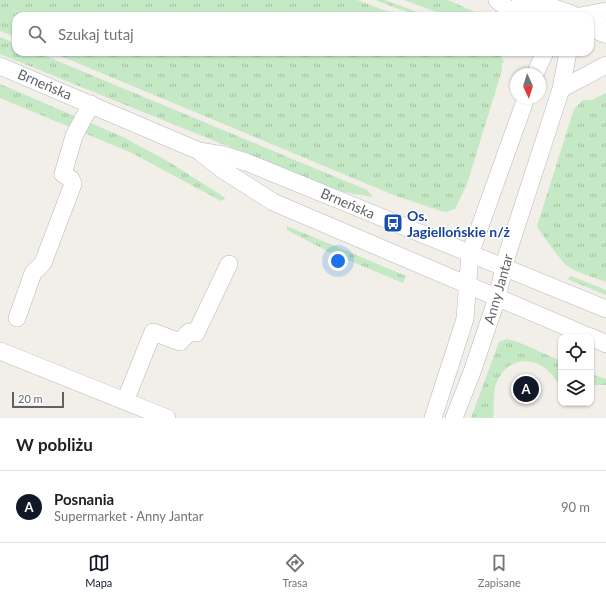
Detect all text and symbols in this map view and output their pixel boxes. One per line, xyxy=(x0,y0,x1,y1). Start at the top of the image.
search box xyxy=(12,12,594,56)
icon: search xyxy=(26,23,48,45)
text: Szukaj tutaj xyxy=(58,25,134,43)
street label: Brneńska xyxy=(15,65,75,103)
north arrow xyxy=(510,68,546,104)
street label: Brneńska xyxy=(318,184,378,222)
place label: Os. Jagiellońskie n/ż xyxy=(407,207,510,240)
bus stop icon: Os. Jagiellońskie n/ż xyxy=(382,212,404,234)
your location xyxy=(328,251,348,271)
street label: Anny Jantar xyxy=(480,252,516,326)
map controls xyxy=(558,334,594,406)
button: locate xyxy=(558,334,594,370)
button: layers xyxy=(558,370,594,406)
pin: A xyxy=(513,374,539,404)
scale bar xyxy=(12,390,64,409)
text: 20 m xyxy=(18,392,43,405)
text: W pobliżu xyxy=(16,434,93,455)
text: Posnania xyxy=(54,490,114,508)
text: A xyxy=(24,499,34,515)
text: 90 m xyxy=(561,499,590,515)
text: Supermarket · Anny Jantar xyxy=(54,508,203,524)
tab: Mapa xyxy=(85,552,112,589)
tab: Trasa xyxy=(283,552,308,589)
tab: Zapisane xyxy=(478,552,521,589)

